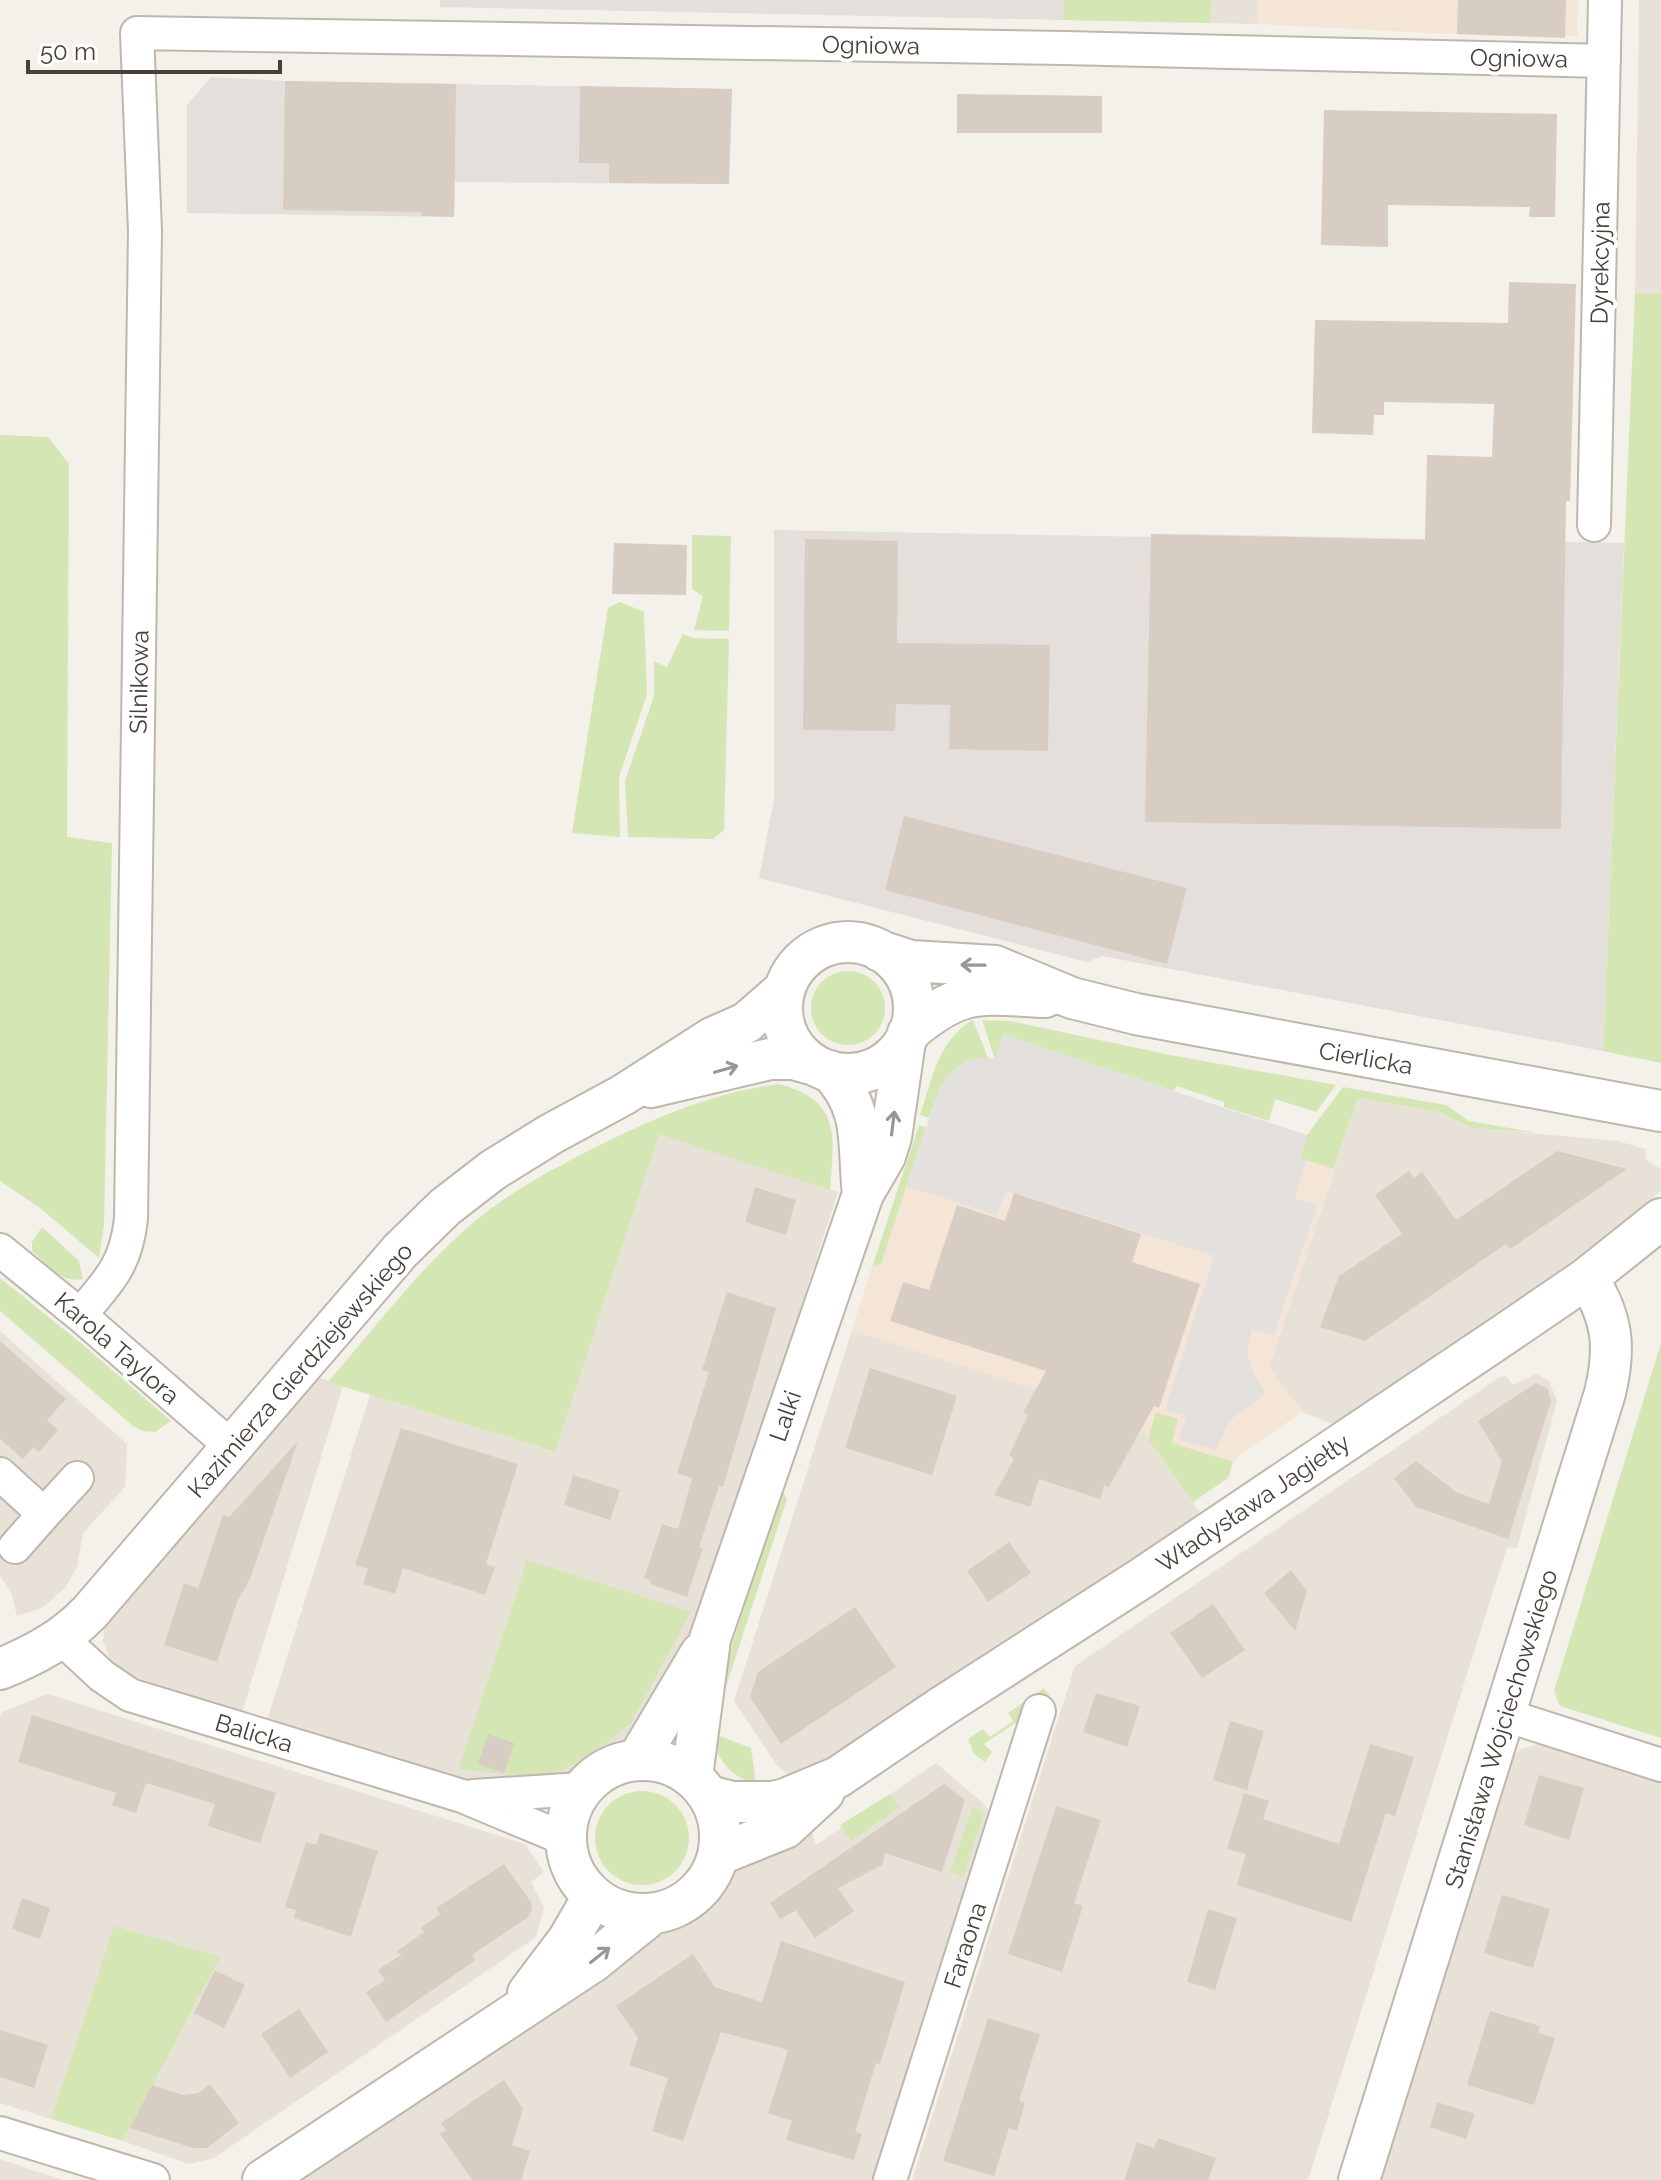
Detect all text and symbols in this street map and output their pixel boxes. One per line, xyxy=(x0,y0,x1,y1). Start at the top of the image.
scale bar xyxy=(28,24,280,74)
street label: Ogniowa xyxy=(822,30,920,60)
text: 50 m xyxy=(40,37,96,66)
street label: Ogniowa xyxy=(1470,43,1568,73)
street label: Dyrekcyjna xyxy=(1584,201,1616,325)
street label: Silnikowa xyxy=(124,630,154,734)
one-way arrow xyxy=(960,957,987,972)
street label: Cierlicka xyxy=(1317,1035,1415,1081)
one-way arrow xyxy=(712,1061,738,1076)
one-way arrow xyxy=(885,1110,900,1137)
street label: Kazimierza Gierdziejewskiego xyxy=(181,1237,419,1503)
street label: Karola Taylora xyxy=(49,1286,185,1410)
street label: Lalki xyxy=(763,1387,807,1445)
street label: Władysława Jagiełły xyxy=(1151,1427,1355,1579)
street label: Stanisława Wojciechowskiego xyxy=(1439,1566,1563,1892)
street label: Balicka xyxy=(212,1707,296,1759)
street label: Faraona xyxy=(938,1898,992,1992)
one-way arrow xyxy=(589,1947,610,1964)

